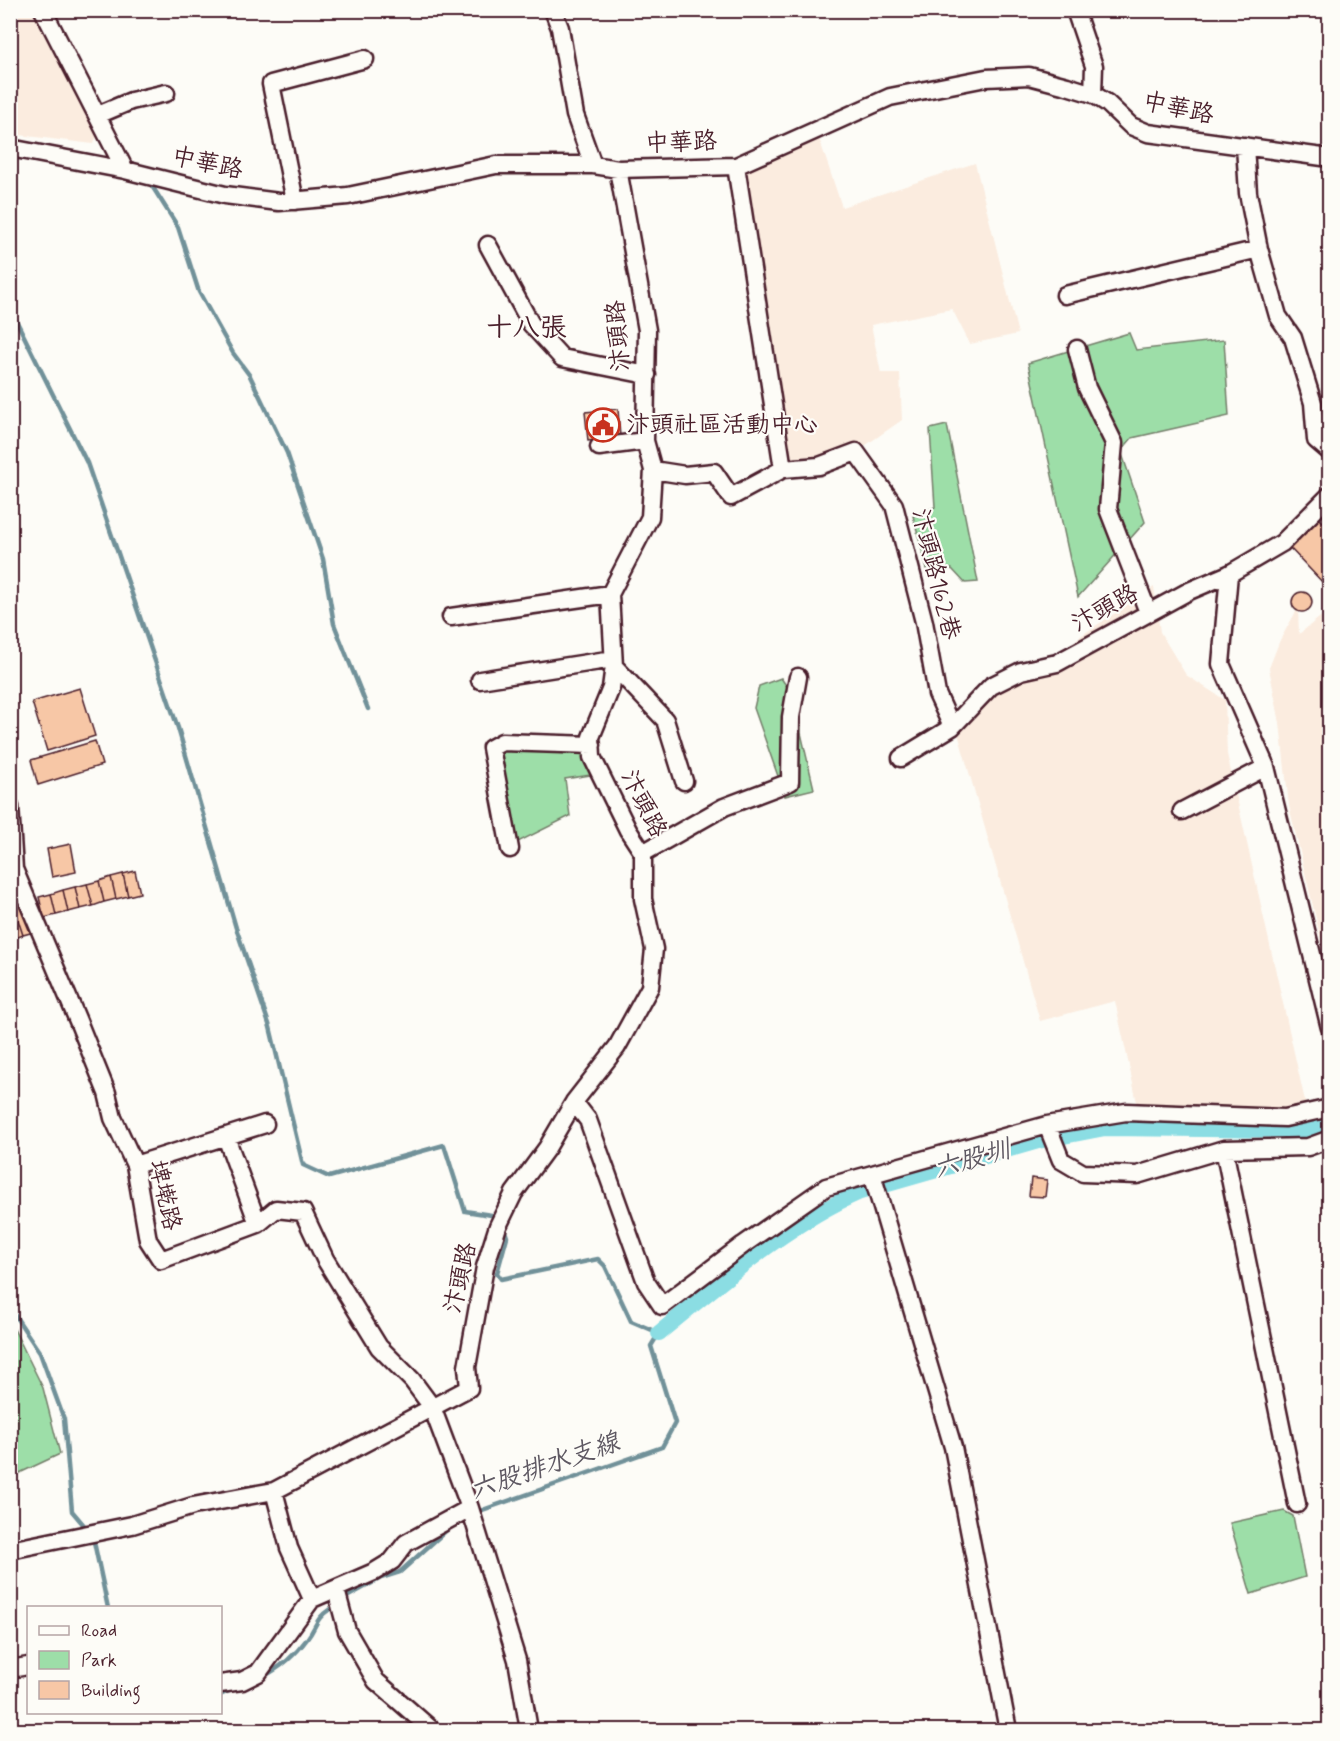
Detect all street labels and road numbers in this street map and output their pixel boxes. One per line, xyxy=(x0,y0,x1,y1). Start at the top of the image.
street label: 中華路 xyxy=(1140,86,1216,132)
street label: 中華路 xyxy=(644,126,718,160)
street label: 中華路 xyxy=(169,141,245,187)
street label: 汴頭路 xyxy=(600,299,638,373)
street label: 汴頭路162巷 xyxy=(904,505,966,643)
street label: 汴頭路 xyxy=(1066,578,1144,640)
street label: 汴頭路 xyxy=(613,765,673,843)
street label: 埤墘路 xyxy=(141,1156,187,1234)
street label: 汴頭路 xyxy=(438,1239,484,1317)

